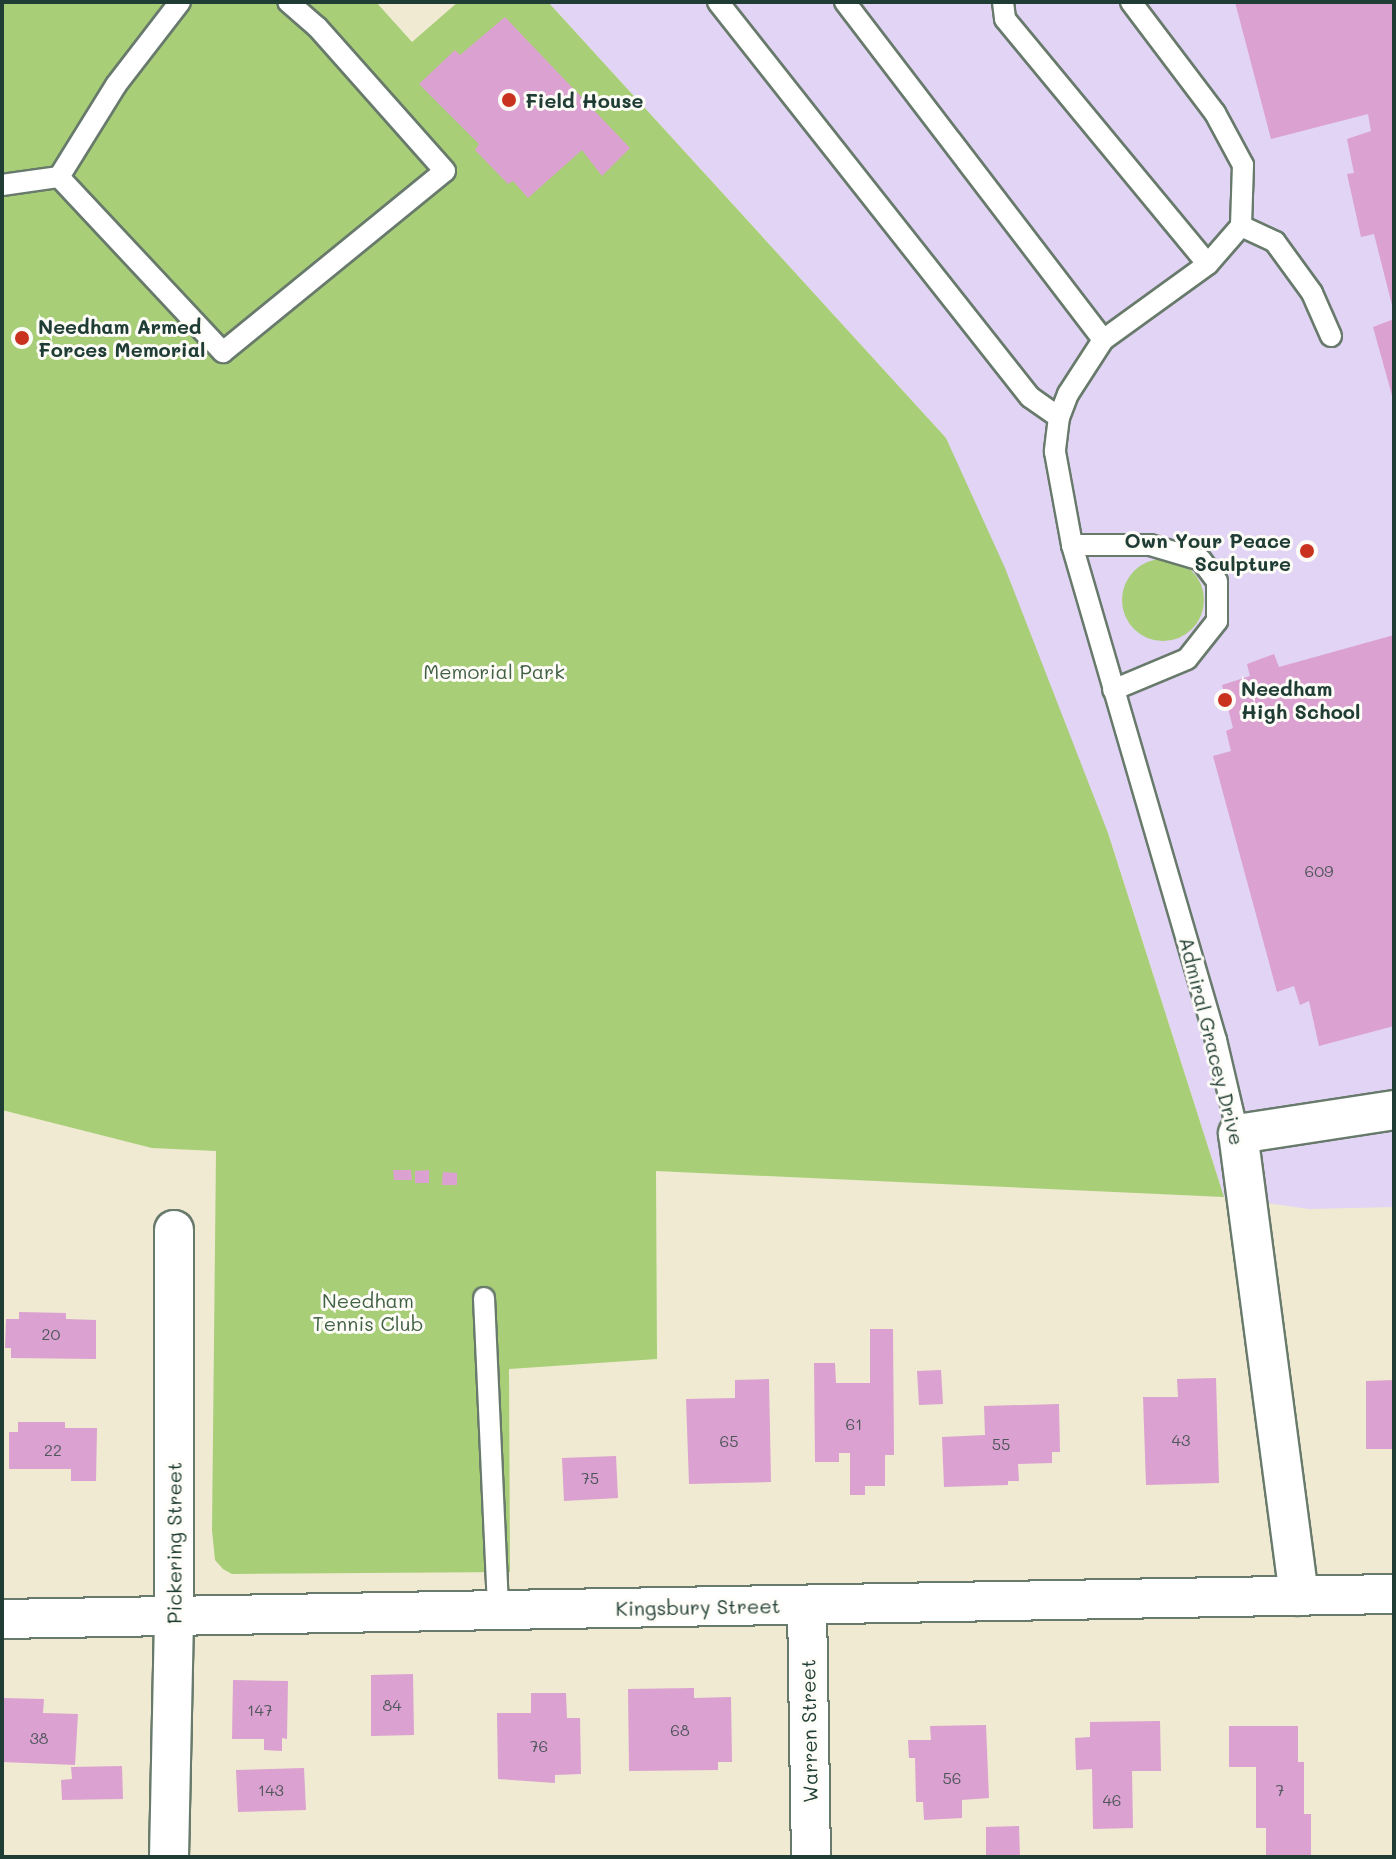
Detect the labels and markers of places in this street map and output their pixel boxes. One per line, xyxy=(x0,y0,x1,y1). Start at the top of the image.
place label: Field House xyxy=(525,88,643,112)
marker: Field House xyxy=(500,91,518,109)
place label: Needham Armed Forces Memorial xyxy=(38,314,206,361)
marker: Needham Armed Forces Memorial xyxy=(13,329,31,347)
place label: Own Your Peace Sculpture xyxy=(1125,528,1291,575)
marker: Own Your Peace Sculpture xyxy=(1298,542,1316,560)
place label: Needham High School xyxy=(1241,676,1360,723)
marker: Needham High School xyxy=(1216,691,1234,709)

